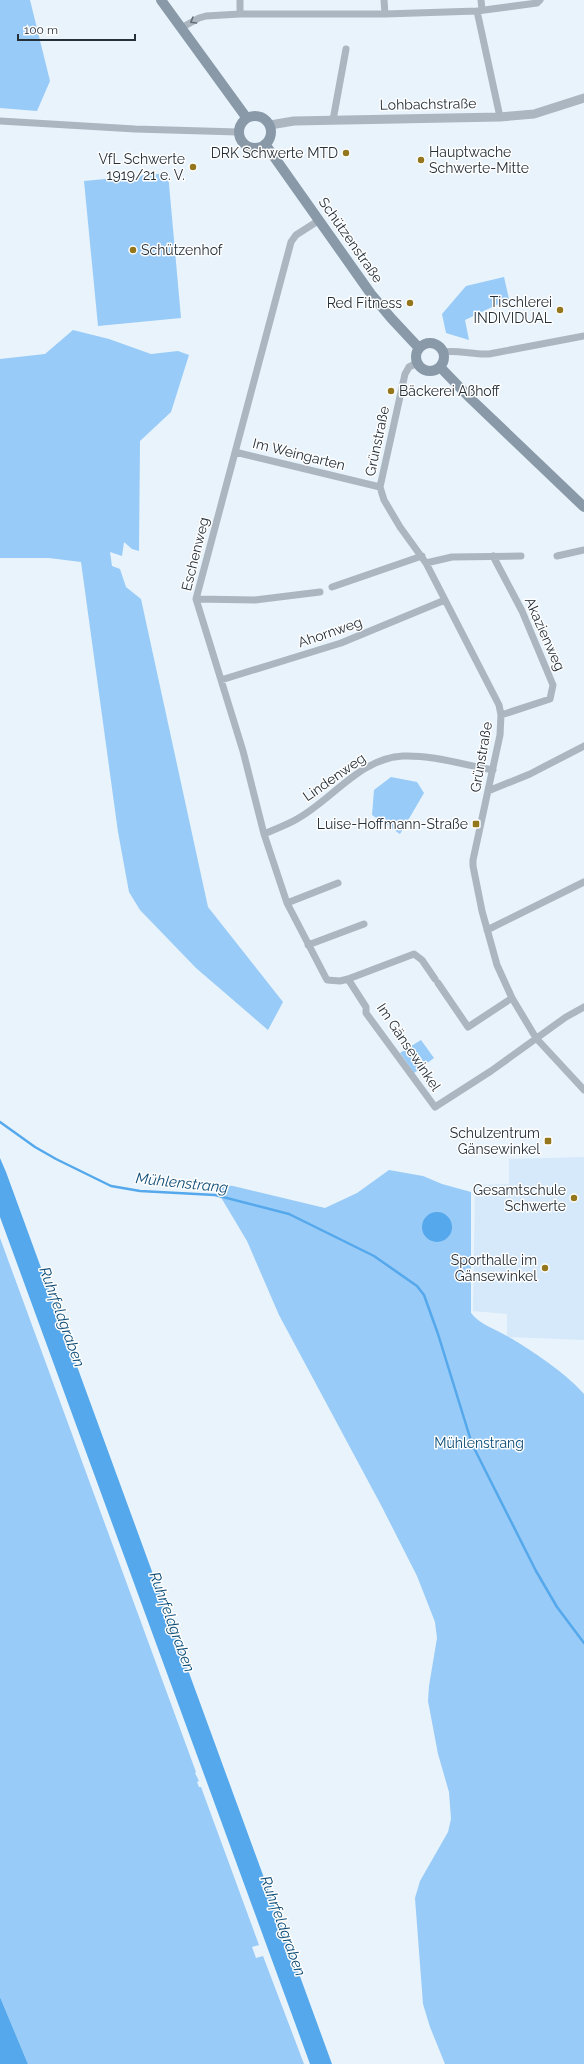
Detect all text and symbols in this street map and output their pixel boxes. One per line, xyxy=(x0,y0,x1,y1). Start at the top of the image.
scale bar xyxy=(18,16,135,42)
one-way arrow xyxy=(190,17,197,24)
text: 100 m xyxy=(24,23,58,37)
street label: Lohbachstraße xyxy=(380,95,476,113)
place label: Hauptwache Schwerte-Mitte xyxy=(429,144,529,176)
place label: DRK Schwerte MTD xyxy=(211,145,338,161)
marker: DRK Schwerte MTD xyxy=(341,148,351,158)
place label: VfL Schwerte 1919/21 e. V. xyxy=(99,151,185,183)
marker: Hauptwache Schwerte-Mitte xyxy=(416,155,426,165)
marker: VfL Schwerte 1919/21 e. V. xyxy=(188,162,198,172)
street label: Schützenstraße xyxy=(316,194,386,286)
place label: Schützenhof xyxy=(141,242,224,258)
marker: Schützenhof xyxy=(128,245,138,255)
place label: Tischlerei INDIVIDUAL xyxy=(473,294,552,326)
place label: Red Fitness xyxy=(327,295,402,311)
marker: Red Fitness xyxy=(405,298,415,308)
marker: Tischlerei INDIVIDUAL xyxy=(555,305,565,315)
place label: Bäckerei Aßhoff xyxy=(399,383,501,399)
marker: Bäckerei Aßhoff xyxy=(386,386,396,396)
street label: Grünstraße xyxy=(362,404,392,478)
street label: Im Weingarten xyxy=(251,435,347,473)
street label: Eschenweg xyxy=(178,516,212,592)
street label: Akazienweg xyxy=(522,595,568,673)
street label: Ahornweg xyxy=(296,614,364,650)
street label: Grünstraße xyxy=(467,720,495,794)
street label: Lindenweg xyxy=(300,750,368,804)
place label: Luise-Hoffmann-Straße xyxy=(317,816,468,832)
marker: Luise-Hoffmann-Straße xyxy=(471,819,481,829)
street label: Im Gänsewinkel xyxy=(374,1000,444,1094)
place label: Schulzentrum Gänsewinkel xyxy=(450,1125,540,1157)
marker: Schulzentrum Gänsewinkel xyxy=(543,1136,553,1146)
water label: Mühlenstrang xyxy=(135,1169,229,1197)
place label: Gesamtschule Schwerte xyxy=(473,1182,566,1214)
marker: Gesamtschule Schwerte xyxy=(569,1193,579,1203)
place label: Sporthalle im Gänsewinkel xyxy=(451,1252,537,1284)
marker: Sporthalle im Gänsewinkel xyxy=(540,1263,550,1273)
water label: Ruhrfeldgraben xyxy=(36,1265,88,1369)
park label: Mühlenstrang xyxy=(434,1435,524,1451)
water label: Ruhrfeldgraben xyxy=(146,1570,198,1674)
water label: Ruhrfeldgraben xyxy=(257,1874,309,1978)

